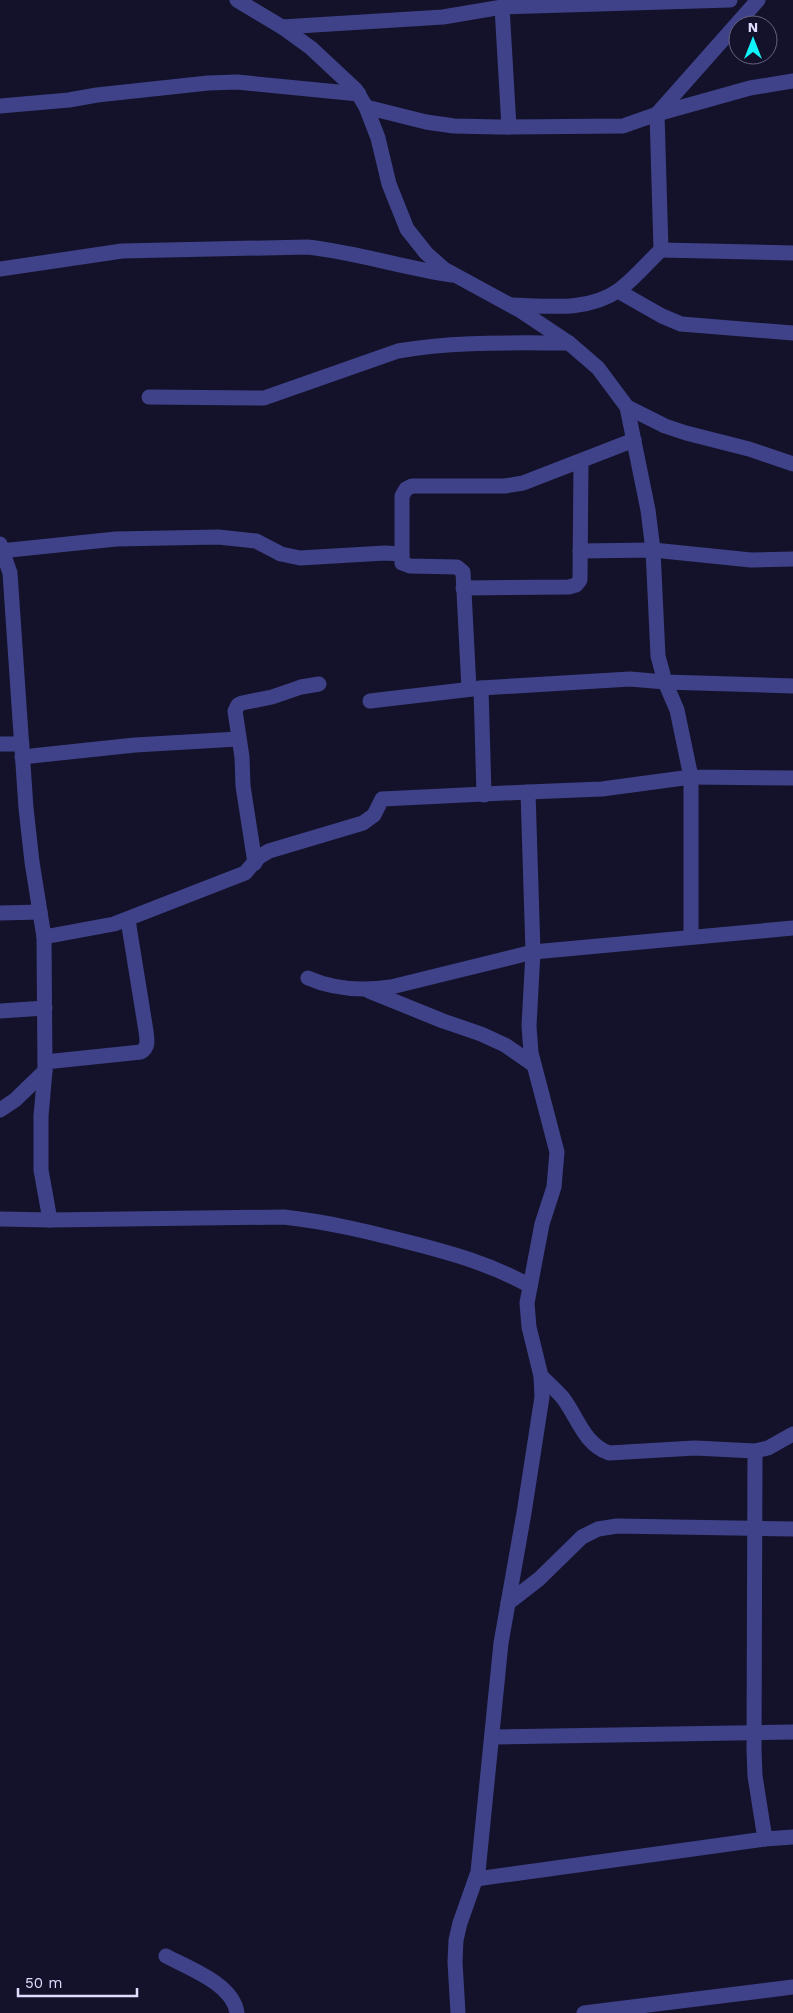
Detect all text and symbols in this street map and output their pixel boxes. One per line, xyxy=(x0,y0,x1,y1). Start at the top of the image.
north arrow xyxy=(728,15,778,65)
text: N xyxy=(748,19,758,35)
scale bar xyxy=(18,1966,136,1998)
text: 50 m xyxy=(25,1974,62,1992)

